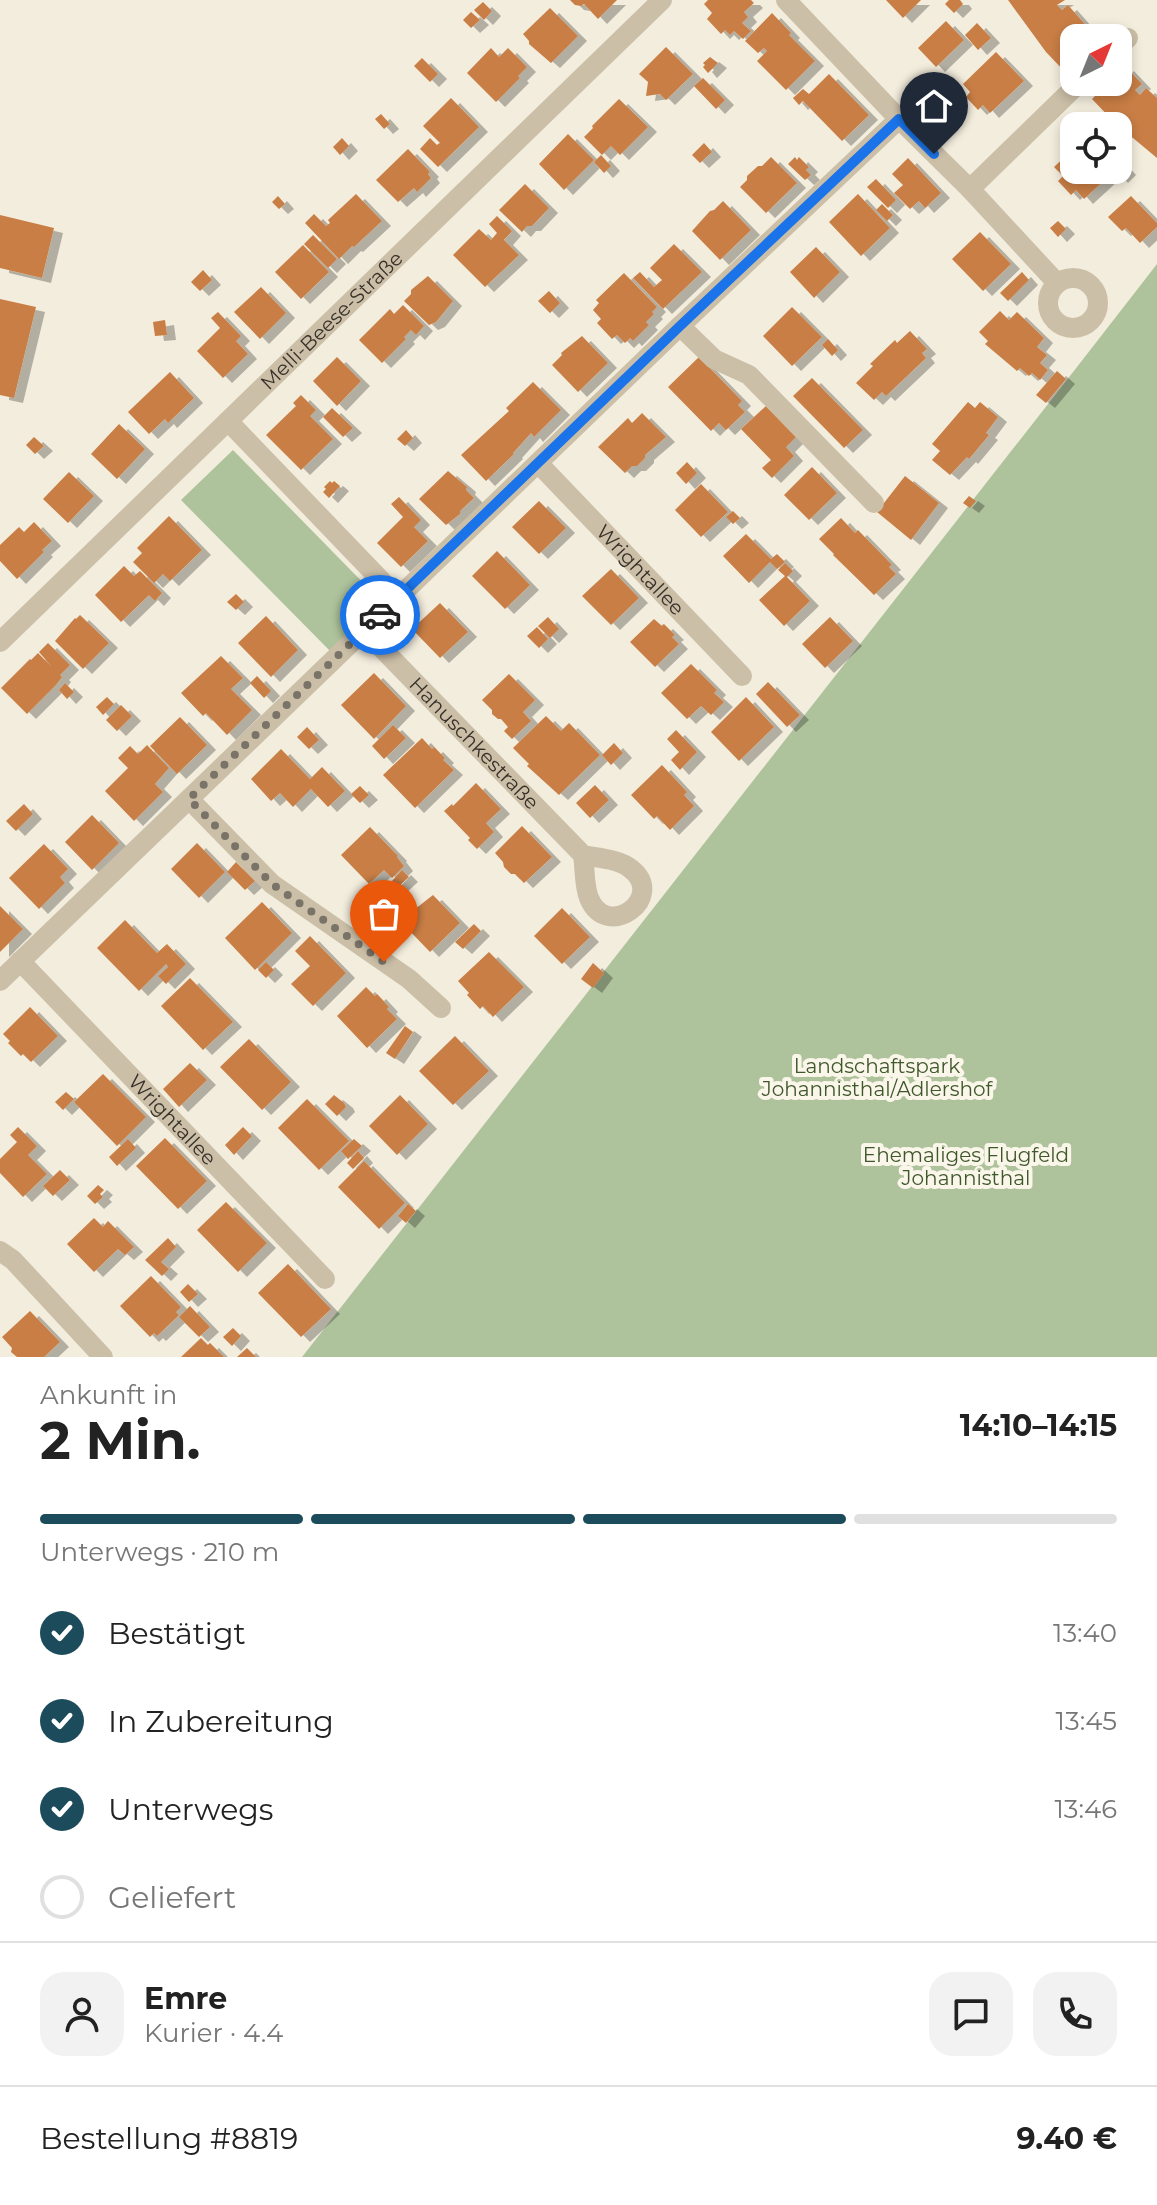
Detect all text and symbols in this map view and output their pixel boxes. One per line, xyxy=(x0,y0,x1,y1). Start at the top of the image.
north arrow xyxy=(1060,24,1132,96)
map controls xyxy=(1060,24,1132,184)
pin xyxy=(900,72,968,154)
icon: home xyxy=(912,84,956,128)
button: locate xyxy=(1060,112,1132,184)
street label: Melli-Beese-Straße xyxy=(256,246,408,395)
street label: Wrightallee xyxy=(591,520,689,620)
courier xyxy=(340,575,420,655)
icon: car xyxy=(358,593,402,637)
street label: Hanuschkestraße xyxy=(404,672,544,814)
pin xyxy=(350,880,418,962)
icon: bag xyxy=(362,892,406,936)
park label: Landschaftspark Johannisthal/Adlershof xyxy=(761,1054,994,1101)
street label: Wrightallee xyxy=(123,1069,221,1170)
park label: Ehemaliges Flugfeld Johannisthal xyxy=(863,1143,1069,1190)
text: Ankunft in xyxy=(40,1379,177,1411)
text: 14:10–14:15 xyxy=(960,1407,1117,1444)
text: 2 Min. xyxy=(40,1409,200,1472)
text: Unterwegs · 210 m xyxy=(40,1536,279,1568)
icon: check xyxy=(40,1611,84,1655)
text: Bestätigt xyxy=(108,1615,246,1652)
text: 13:40 xyxy=(1053,1617,1117,1649)
icon: check xyxy=(40,1699,84,1743)
text: In Zubereitung xyxy=(108,1703,334,1740)
text: 13:45 xyxy=(1056,1705,1117,1737)
icon: check xyxy=(40,1787,84,1831)
text: Unterwegs xyxy=(108,1791,273,1828)
text: 13:46 xyxy=(1054,1793,1117,1825)
text: Geliefert xyxy=(108,1879,236,1916)
button: person xyxy=(40,1972,124,2056)
button: chat xyxy=(929,1972,1013,2056)
button: phone xyxy=(1033,1972,1117,2056)
text: Emre xyxy=(144,1980,227,2017)
text: Kurier · 4.4 xyxy=(144,2017,283,2049)
text: Bestellung #8819 xyxy=(40,2120,298,2157)
text: 9.40 € xyxy=(1017,2120,1117,2157)

